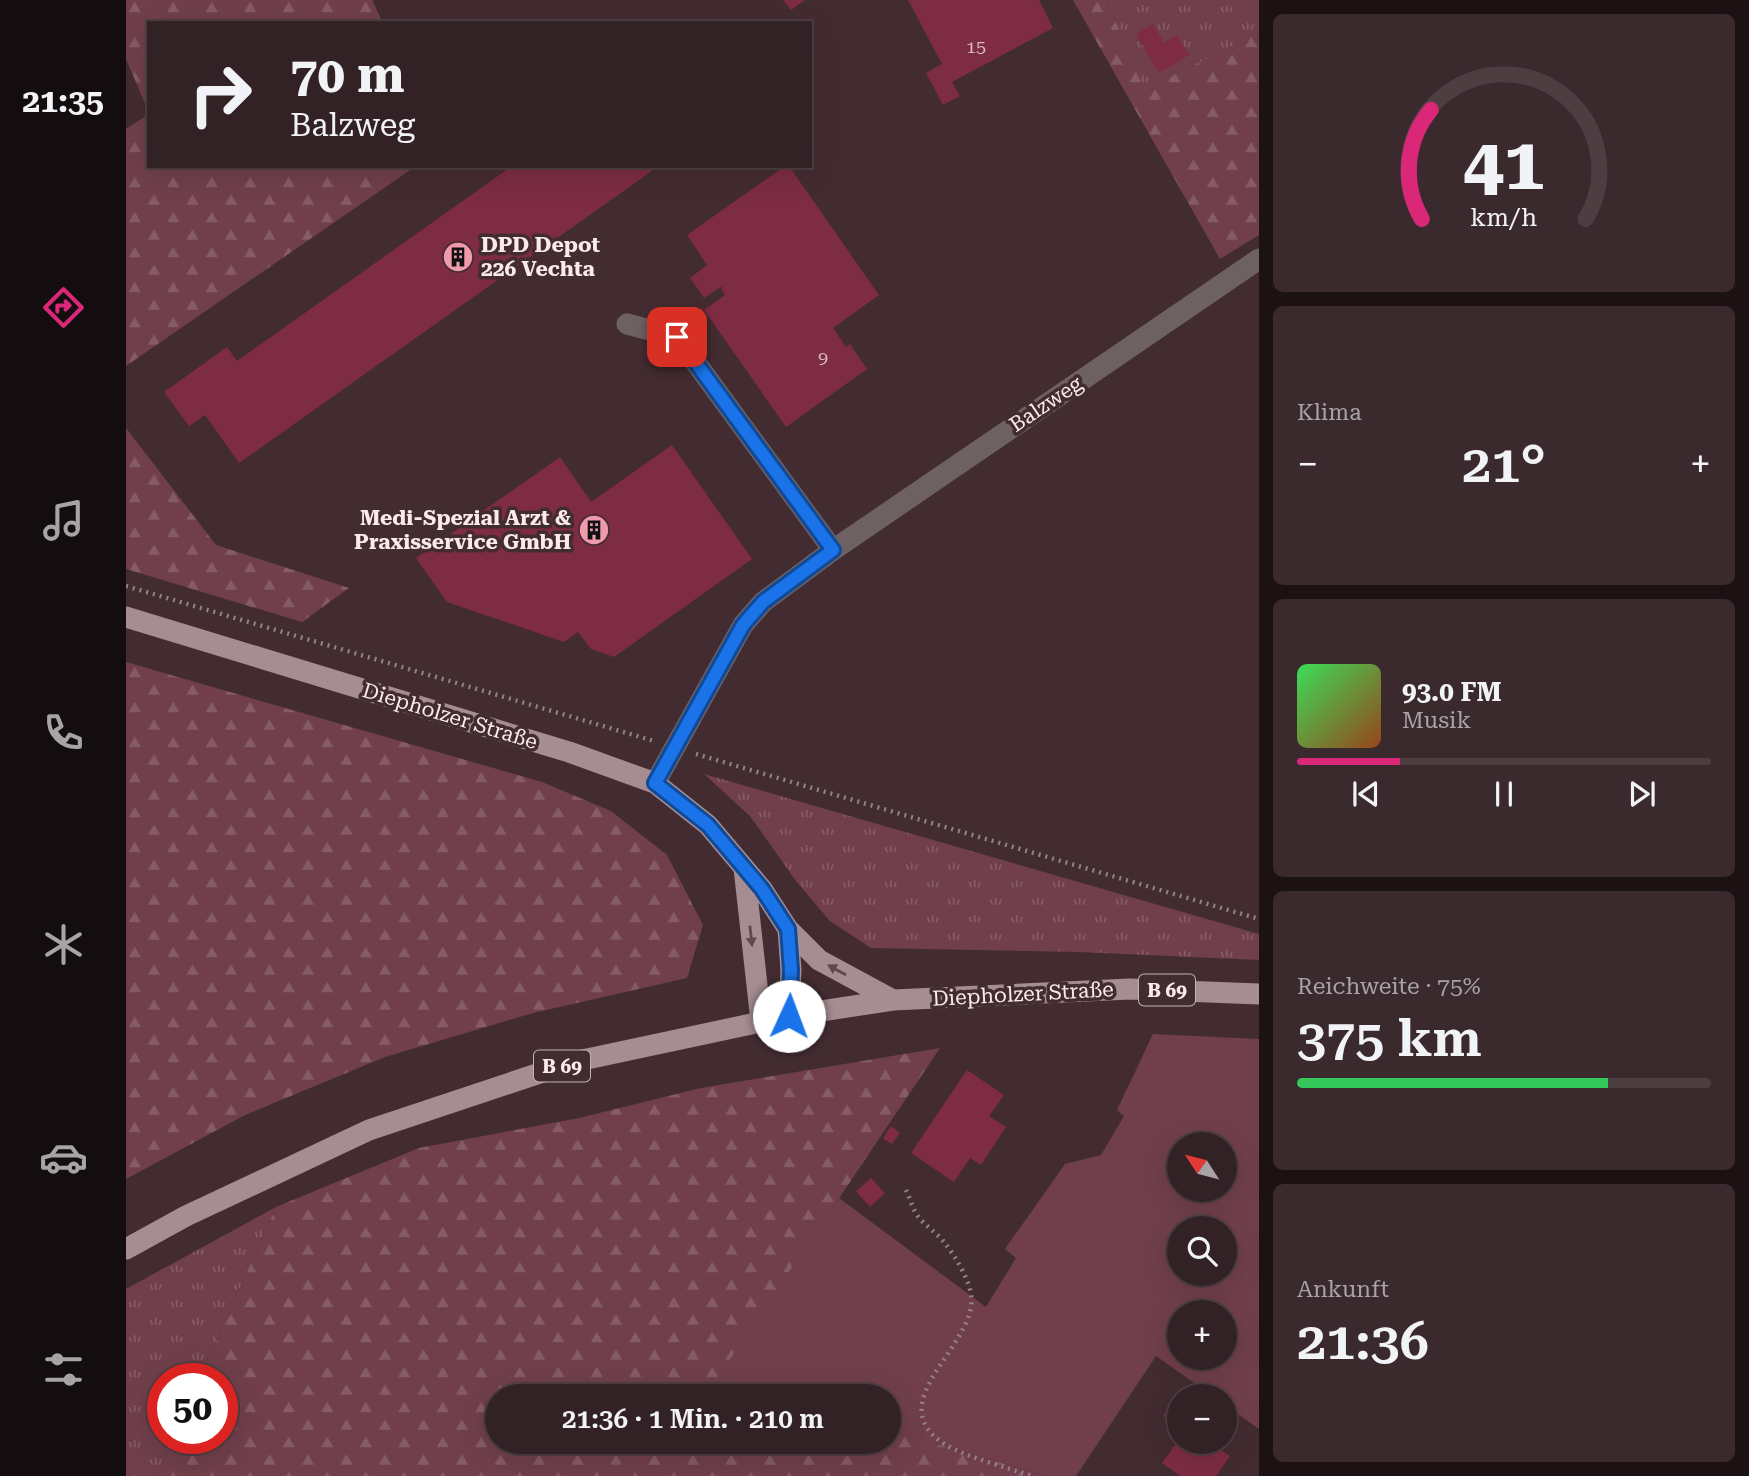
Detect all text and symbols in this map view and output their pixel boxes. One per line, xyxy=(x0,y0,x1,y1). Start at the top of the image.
house number: 15 xyxy=(966,36,986,57)
text: 70 m xyxy=(290,47,405,104)
icon: right xyxy=(175,49,266,140)
text: 21:35 xyxy=(22,82,104,120)
text: Balzweg xyxy=(290,106,415,144)
text: 41 xyxy=(1463,123,1545,208)
text: km/h xyxy=(1471,203,1537,232)
place label: DPD Depot 226 Vechta xyxy=(481,233,601,281)
building icon: DPD Depot 226 Vechta xyxy=(441,240,475,274)
icon: directions xyxy=(39,283,88,332)
pin xyxy=(647,307,707,367)
icon: arrive xyxy=(658,318,696,356)
house number: 9 xyxy=(818,347,828,368)
street label: Balzweg xyxy=(1005,371,1087,437)
text: Klima xyxy=(1297,399,1362,426)
text: 21° xyxy=(1462,434,1546,495)
text: − xyxy=(1297,442,1318,486)
text: + xyxy=(1690,442,1711,486)
icon: music xyxy=(39,496,88,545)
place label: Medi-Spezial Arzt & Praxisservice GmbH xyxy=(354,506,571,554)
building icon: Medi-Spezial Arzt & Praxisservice GmbH xyxy=(577,513,611,547)
text: 93.0 FM xyxy=(1402,677,1502,707)
street label: Diepholzer Straße xyxy=(360,678,540,754)
text: Musik xyxy=(1402,707,1471,734)
icon: phone xyxy=(39,708,88,757)
icon: previous xyxy=(1347,775,1385,813)
icon: pause xyxy=(1485,775,1523,813)
icon: next xyxy=(1623,775,1661,813)
icon: climate xyxy=(39,920,88,969)
one-way arrow xyxy=(746,925,757,947)
one-way arrow xyxy=(827,964,846,976)
text: Reichweite · 75% xyxy=(1297,973,1481,1000)
road number: B 69 xyxy=(1139,974,1195,1006)
street label: Diepholzer Straße xyxy=(932,977,1114,1011)
position arrow xyxy=(752,979,826,1053)
text: 375 km xyxy=(1297,1008,1482,1069)
road number: B 69 xyxy=(534,1050,590,1082)
north arrow xyxy=(1167,1132,1237,1202)
map controls xyxy=(1167,1132,1237,1454)
icon: car xyxy=(39,1133,88,1182)
button: search xyxy=(1167,1216,1237,1286)
text: Ankunft xyxy=(1297,1276,1389,1303)
button: + xyxy=(1167,1300,1237,1370)
text: 21:36 xyxy=(1297,1311,1429,1372)
icon: filters xyxy=(39,1345,88,1394)
speed limit sign: 50 xyxy=(147,1363,238,1454)
button: − xyxy=(1167,1384,1237,1454)
text: 21:36 · 1 Min. · 210 m xyxy=(562,1404,824,1434)

